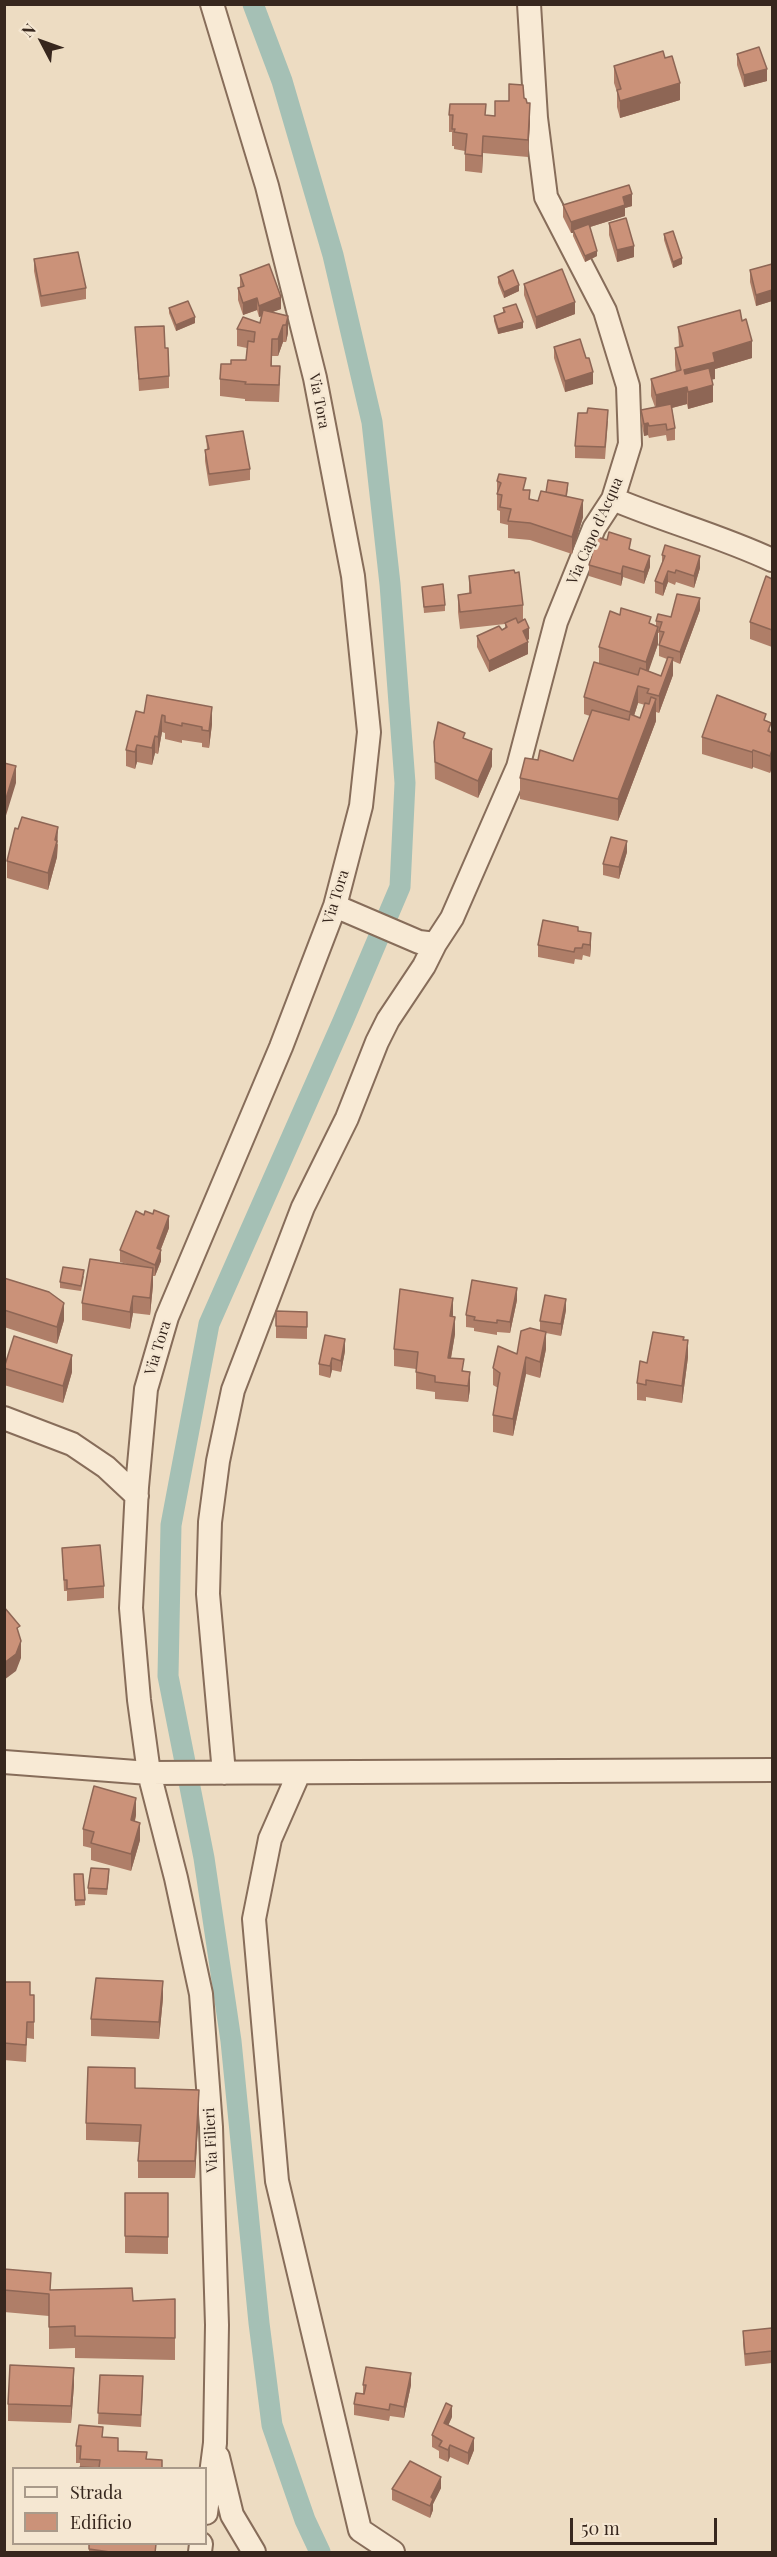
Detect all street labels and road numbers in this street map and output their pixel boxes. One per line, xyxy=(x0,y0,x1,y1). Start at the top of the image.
street label: Via Tora xyxy=(305,372,333,430)
street label: Via Capo d'Acqua xyxy=(563,475,627,587)
street label: Via Tora xyxy=(319,868,353,926)
street label: Via Tora xyxy=(141,1319,175,1377)
street label: Via Filieri xyxy=(200,2107,222,2173)

